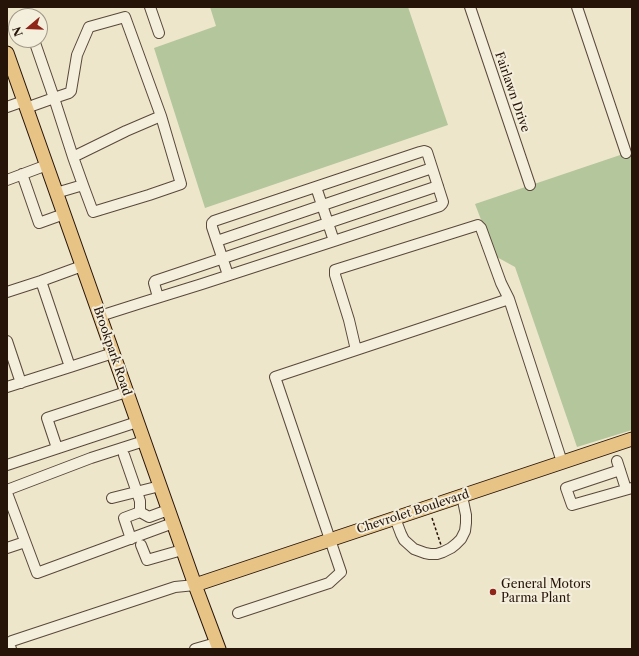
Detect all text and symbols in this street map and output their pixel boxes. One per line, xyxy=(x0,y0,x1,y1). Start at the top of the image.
north arrow xyxy=(8,8,48,48)
text: N xyxy=(9,25,26,38)
street label: Fairlawn Drive xyxy=(492,50,532,134)
street label: Brookpark Road xyxy=(90,304,134,398)
street label: Chevrolet Boulevard xyxy=(355,487,471,537)
place label: General Motors Parma Plant xyxy=(501,578,591,606)
marker: General Motors Parma Plant xyxy=(488,587,498,597)

